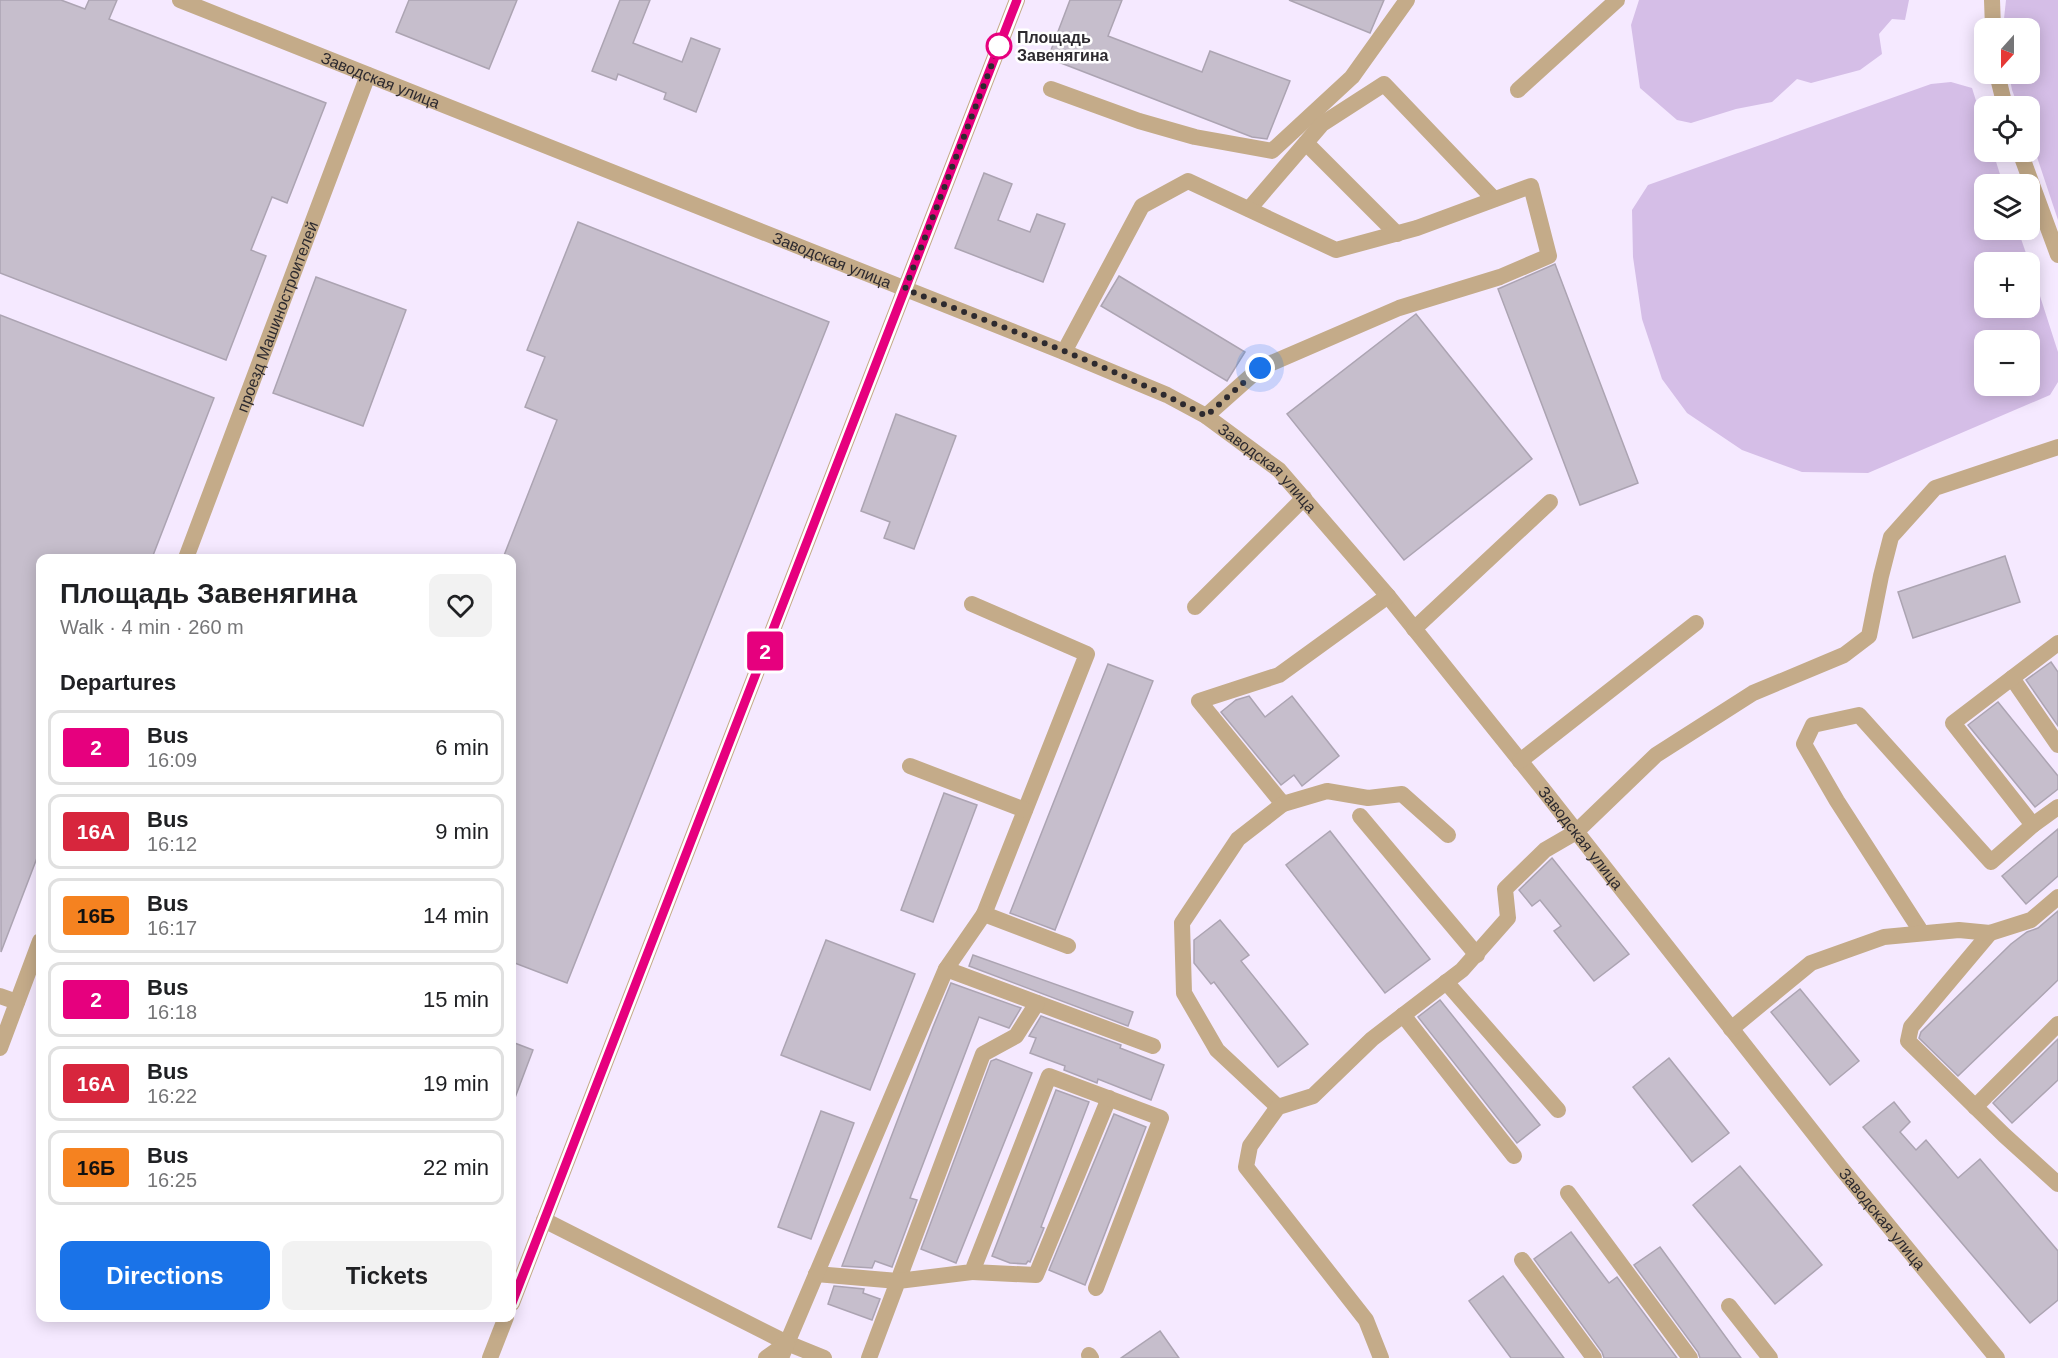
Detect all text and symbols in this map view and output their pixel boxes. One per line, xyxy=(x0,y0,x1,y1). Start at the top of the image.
north arrow xyxy=(1974,18,2040,84)
map controls xyxy=(1974,18,2040,396)
place label: Площадь Завенягина xyxy=(1017,29,1109,64)
marker: Площадь Завенягина xyxy=(986,33,1012,59)
street label: Заводская улица xyxy=(319,49,443,111)
button: locate xyxy=(1974,96,2040,162)
button: layers xyxy=(1974,174,2040,240)
street label: проезд Машиностроителей xyxy=(233,219,321,414)
street label: Заводская улица xyxy=(770,228,894,291)
button: + xyxy=(1974,252,2040,318)
button: − xyxy=(1974,330,2040,396)
your location xyxy=(1245,353,1275,383)
street label: Заводская улица xyxy=(1215,420,1320,516)
button: heart xyxy=(429,574,492,637)
text: Площадь Завенягина xyxy=(60,578,357,609)
text: Walk · 4 min · 260 m xyxy=(60,616,244,638)
line badge: 2 xyxy=(746,632,784,670)
text: 2 xyxy=(759,640,771,663)
text: Departures xyxy=(60,670,176,695)
text: Bus xyxy=(147,723,189,748)
text: 6 min xyxy=(435,735,489,760)
text: 2 xyxy=(90,736,102,759)
text: 16:09 xyxy=(147,749,197,771)
street label: Заводская улица xyxy=(1535,783,1627,892)
text: Bus xyxy=(147,807,189,832)
text: 9 min xyxy=(435,819,489,844)
text: 16А xyxy=(77,820,115,843)
text: 16:12 xyxy=(147,833,197,855)
text: Bus xyxy=(147,891,189,916)
text: 14 min xyxy=(423,903,489,928)
text: 16Б xyxy=(77,904,115,927)
text: 16:17 xyxy=(147,917,197,939)
text: Bus xyxy=(147,975,189,1000)
text: 15 min xyxy=(423,987,489,1012)
text: 2 xyxy=(90,988,102,1011)
text: 16:18 xyxy=(147,1001,197,1023)
text: Bus xyxy=(147,1059,189,1084)
text: 19 min xyxy=(423,1071,489,1096)
text: 16А xyxy=(77,1072,115,1095)
text: 16:22 xyxy=(147,1085,197,1107)
text: Bus xyxy=(147,1143,189,1168)
text: 22 min xyxy=(423,1155,489,1180)
text: 16Б xyxy=(77,1156,115,1179)
street label: Заводская улица xyxy=(1836,1164,1929,1273)
text: 16:25 xyxy=(147,1169,197,1191)
button: Directions xyxy=(60,1241,270,1310)
button: Tickets xyxy=(282,1241,492,1310)

